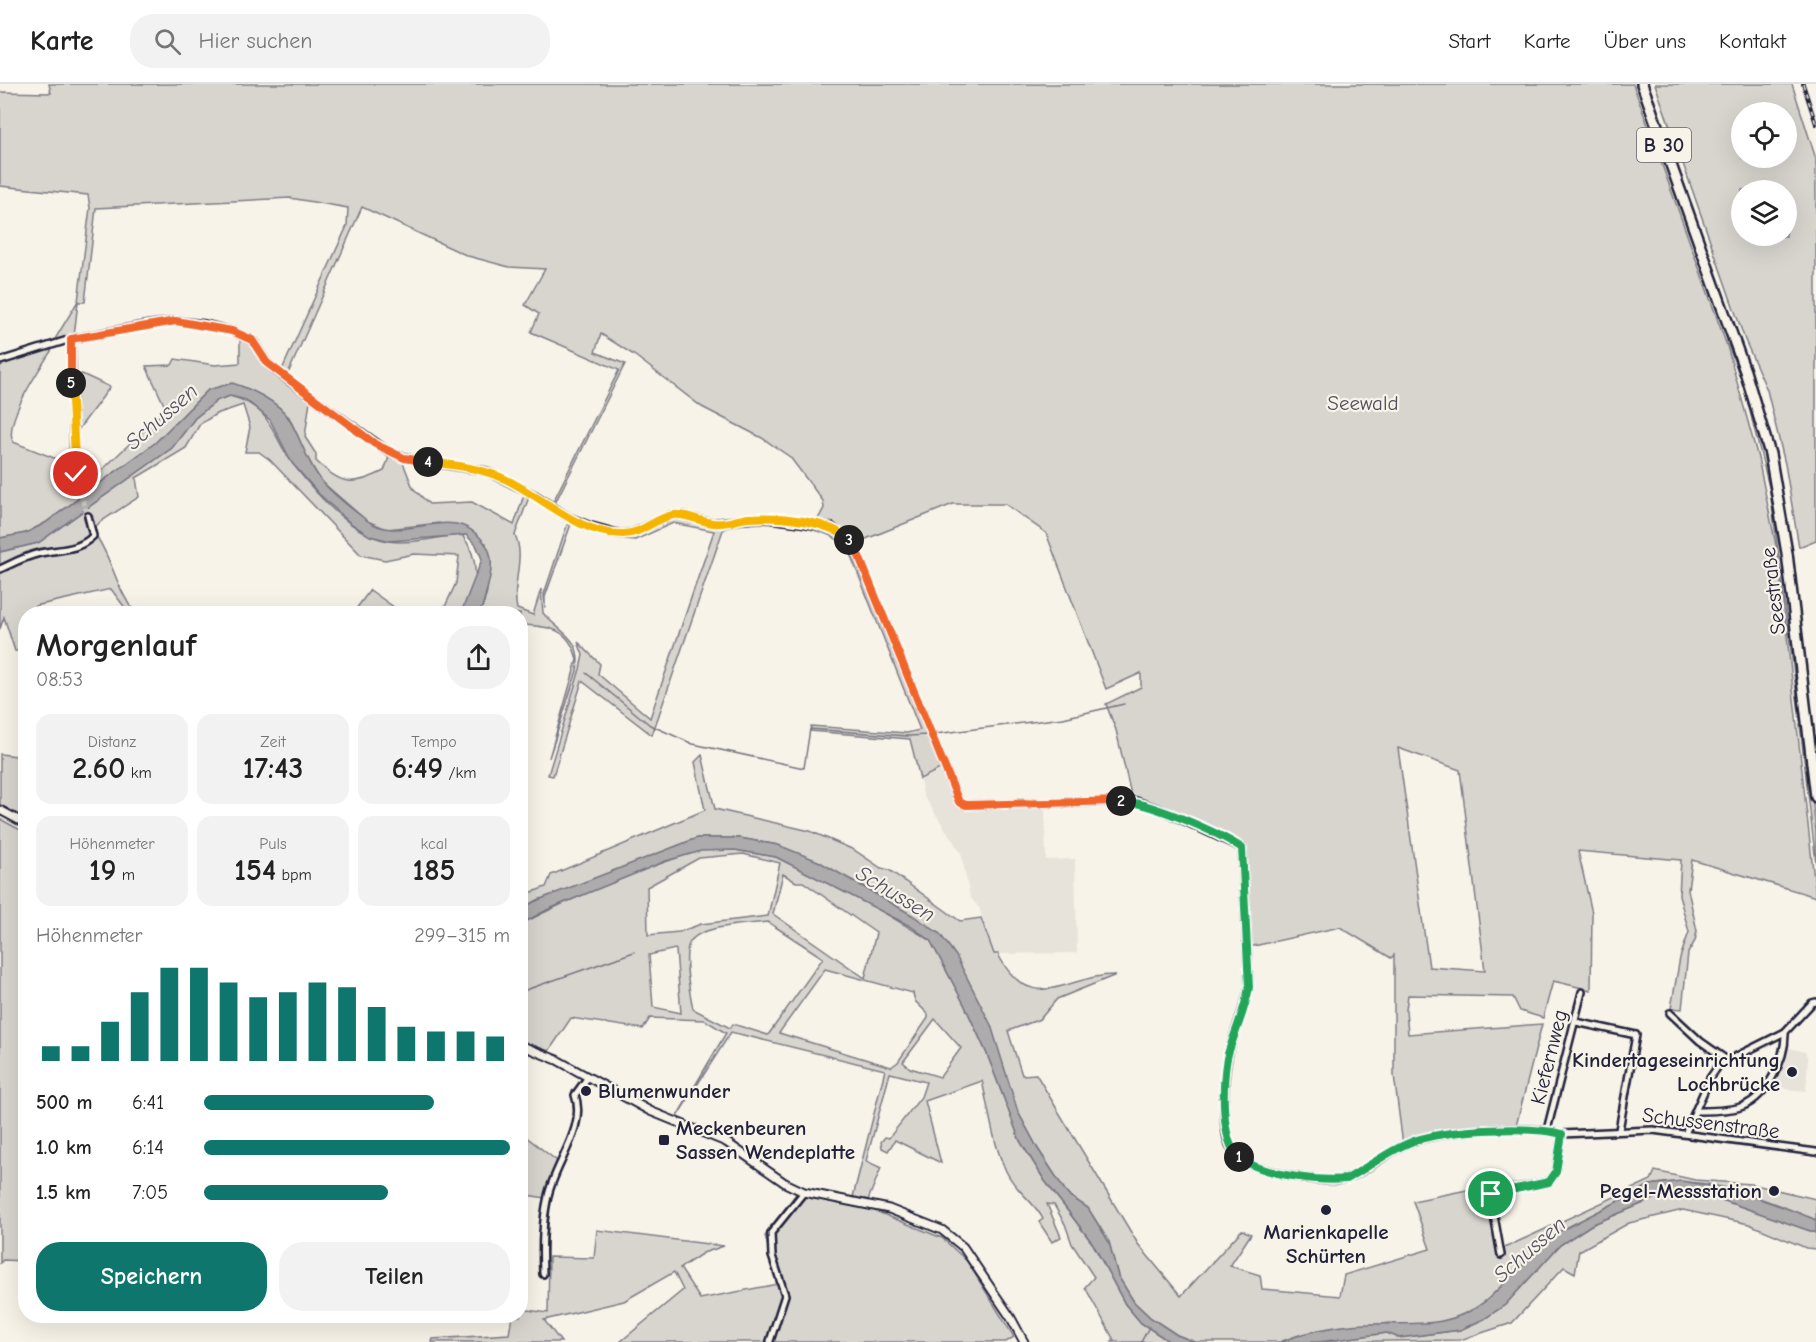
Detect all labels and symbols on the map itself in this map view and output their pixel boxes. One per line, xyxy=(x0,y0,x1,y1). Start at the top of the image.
road number: B 30 xyxy=(1637,128,1691,162)
pin: 5 xyxy=(56,368,86,398)
water label: Schussen xyxy=(120,378,203,455)
park label: Seewald xyxy=(1327,391,1399,415)
pin: 4 xyxy=(413,447,443,477)
pin xyxy=(50,448,101,499)
pin: 3 xyxy=(834,525,864,555)
street label: Seestraße xyxy=(1756,546,1790,636)
pin: 2 xyxy=(1106,786,1136,816)
water label: Schussen xyxy=(851,860,940,928)
street label: Kiefernweg xyxy=(1526,1007,1572,1107)
place label: Kindertageseinrichtung Lochbrücke xyxy=(1572,1048,1780,1096)
marker: Kindertageseinrichtung Lochbrücke xyxy=(1785,1065,1799,1079)
place label: Blumenwunder xyxy=(598,1079,731,1103)
marker: Blumenwunder xyxy=(579,1084,593,1098)
street label: Schussenstraße xyxy=(1641,1103,1781,1143)
place label: Meckenbeuren Sassen Wendeplatte xyxy=(676,1116,855,1164)
marker: Meckenbeuren Sassen Wendeplatte xyxy=(657,1133,671,1147)
pin: 1 xyxy=(1224,1142,1254,1172)
pin xyxy=(1465,1168,1516,1219)
place label: Pegel-Messstation xyxy=(1599,1179,1762,1203)
marker: Pegel-Messstation xyxy=(1767,1184,1781,1198)
marker: Marienkapelle Schürten xyxy=(1319,1203,1333,1217)
water label: Schussen xyxy=(1488,1211,1571,1288)
place label: Marienkapelle Schürten xyxy=(1264,1220,1388,1268)

